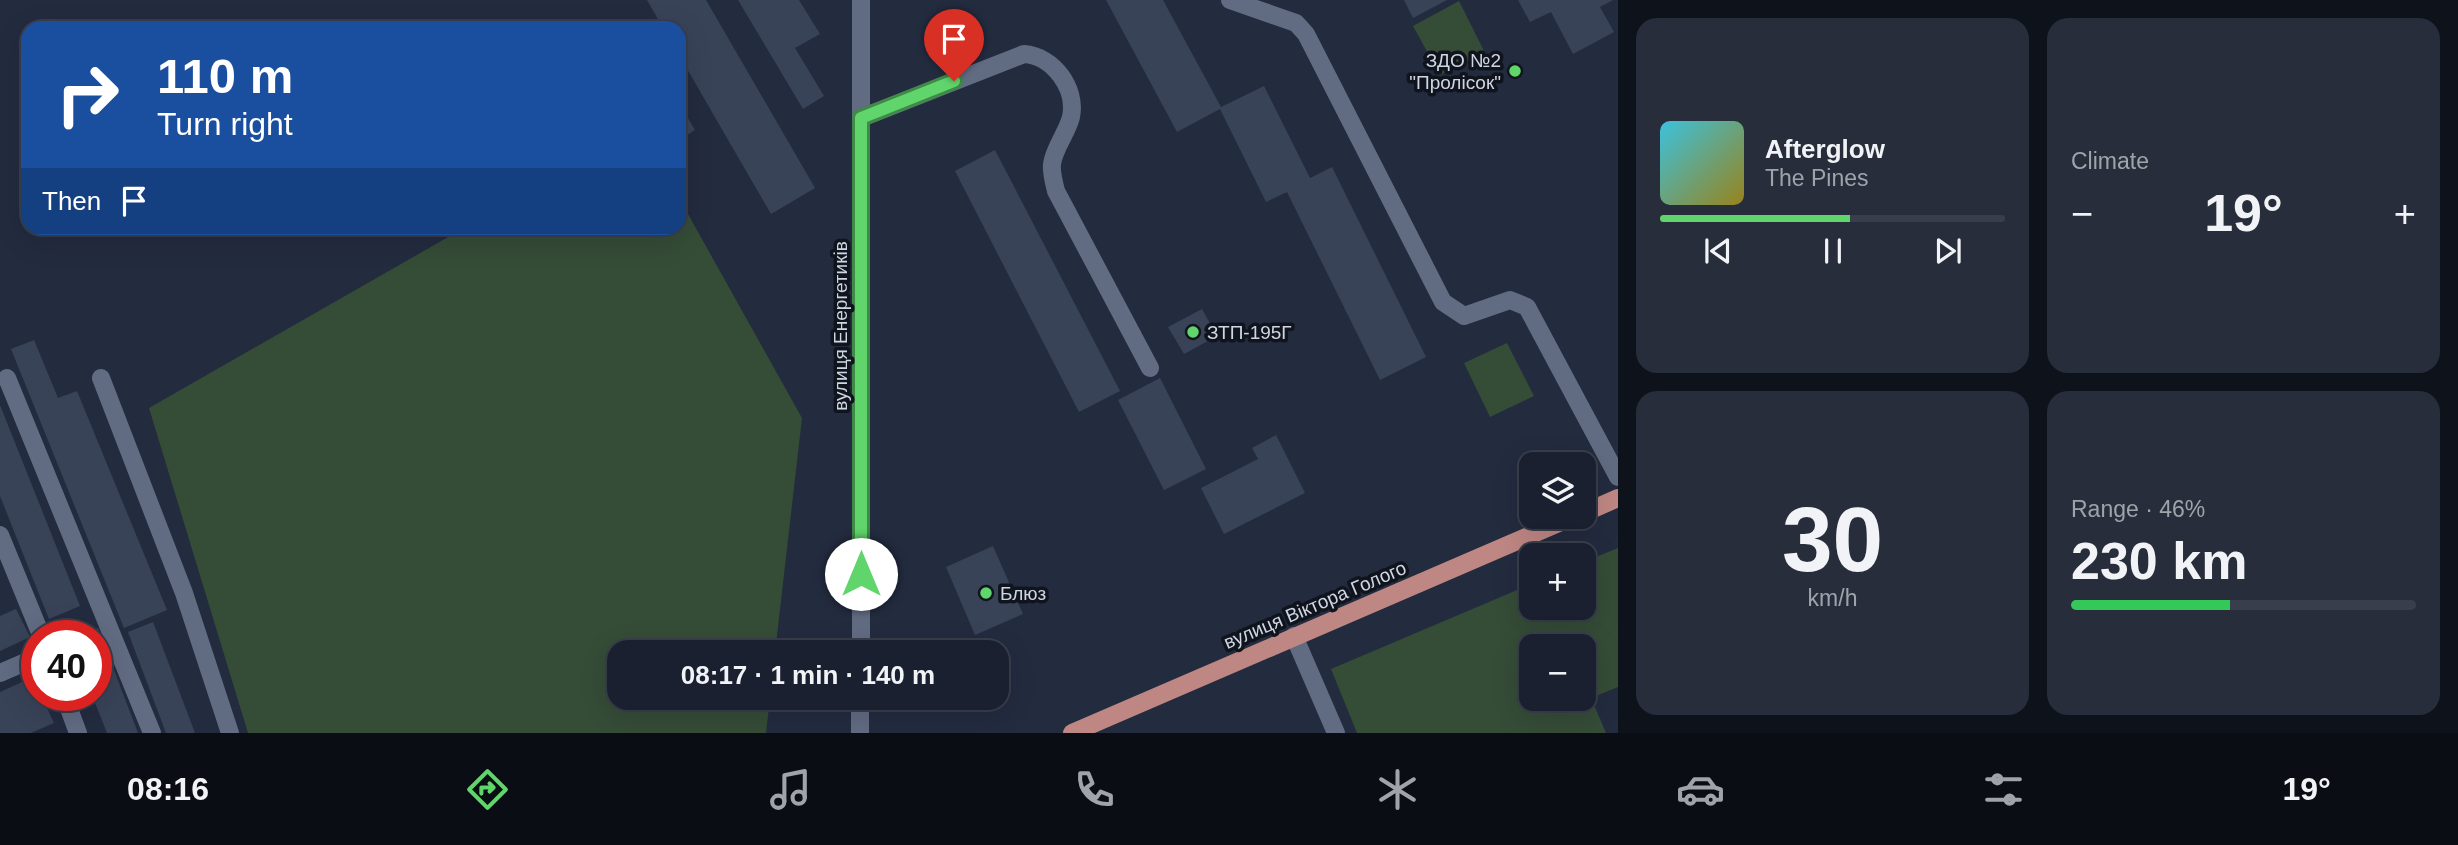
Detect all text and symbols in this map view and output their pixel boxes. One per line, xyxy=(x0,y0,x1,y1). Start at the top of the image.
pin xyxy=(924,9,984,81)
icon: arrive xyxy=(935,20,973,58)
icon: right xyxy=(42,49,133,140)
text: 110 m xyxy=(157,49,293,103)
place label: ЗДО №2 "Пролісок" xyxy=(1409,50,1501,93)
marker: ЗДО №2 "Пролісок" xyxy=(1507,63,1523,79)
text: Turn right xyxy=(157,106,293,142)
text: Afterglow xyxy=(1765,134,1885,164)
text: Climate xyxy=(2071,148,2149,174)
text: The Pines xyxy=(1765,165,1869,191)
icon: arrive xyxy=(115,182,153,220)
text: 19° xyxy=(2204,184,2283,242)
text: Then xyxy=(42,186,101,216)
text: − xyxy=(2071,193,2093,235)
text: + xyxy=(2394,193,2416,235)
icon: previous xyxy=(1699,232,1737,270)
icon: pause xyxy=(1814,232,1852,270)
icon: next xyxy=(1929,232,1967,270)
street label: вулиця Енергетиків xyxy=(830,241,851,411)
place label: ЗТП-195Г xyxy=(1207,322,1292,343)
marker: ЗТП-195Г xyxy=(1185,324,1201,340)
map controls xyxy=(1519,452,1596,711)
button: layers xyxy=(1519,452,1596,529)
text: 30 xyxy=(1782,489,1883,590)
text: Range · 46% xyxy=(2071,496,2205,522)
text: 230 km xyxy=(2071,532,2247,590)
position arrow xyxy=(824,537,898,611)
button: + xyxy=(1519,543,1596,620)
street label: вулиця Віктора Голого xyxy=(1221,557,1409,653)
place label: Блюз xyxy=(1000,583,1046,604)
marker: Блюз xyxy=(978,585,994,601)
text: km/h xyxy=(1808,585,1857,611)
speed limit sign: 40 xyxy=(21,620,112,711)
button: − xyxy=(1519,634,1596,711)
text: 08:17 · 1 min · 140 m xyxy=(681,660,935,690)
icon: directions xyxy=(463,765,512,814)
icon: music xyxy=(766,765,815,814)
icon: phone xyxy=(1070,765,1119,814)
icon: climate xyxy=(1373,765,1422,814)
icon: car xyxy=(1676,765,1725,814)
icon: filters xyxy=(1979,765,2028,814)
text: 08:16 xyxy=(127,771,209,807)
text: 19° xyxy=(2282,771,2331,807)

